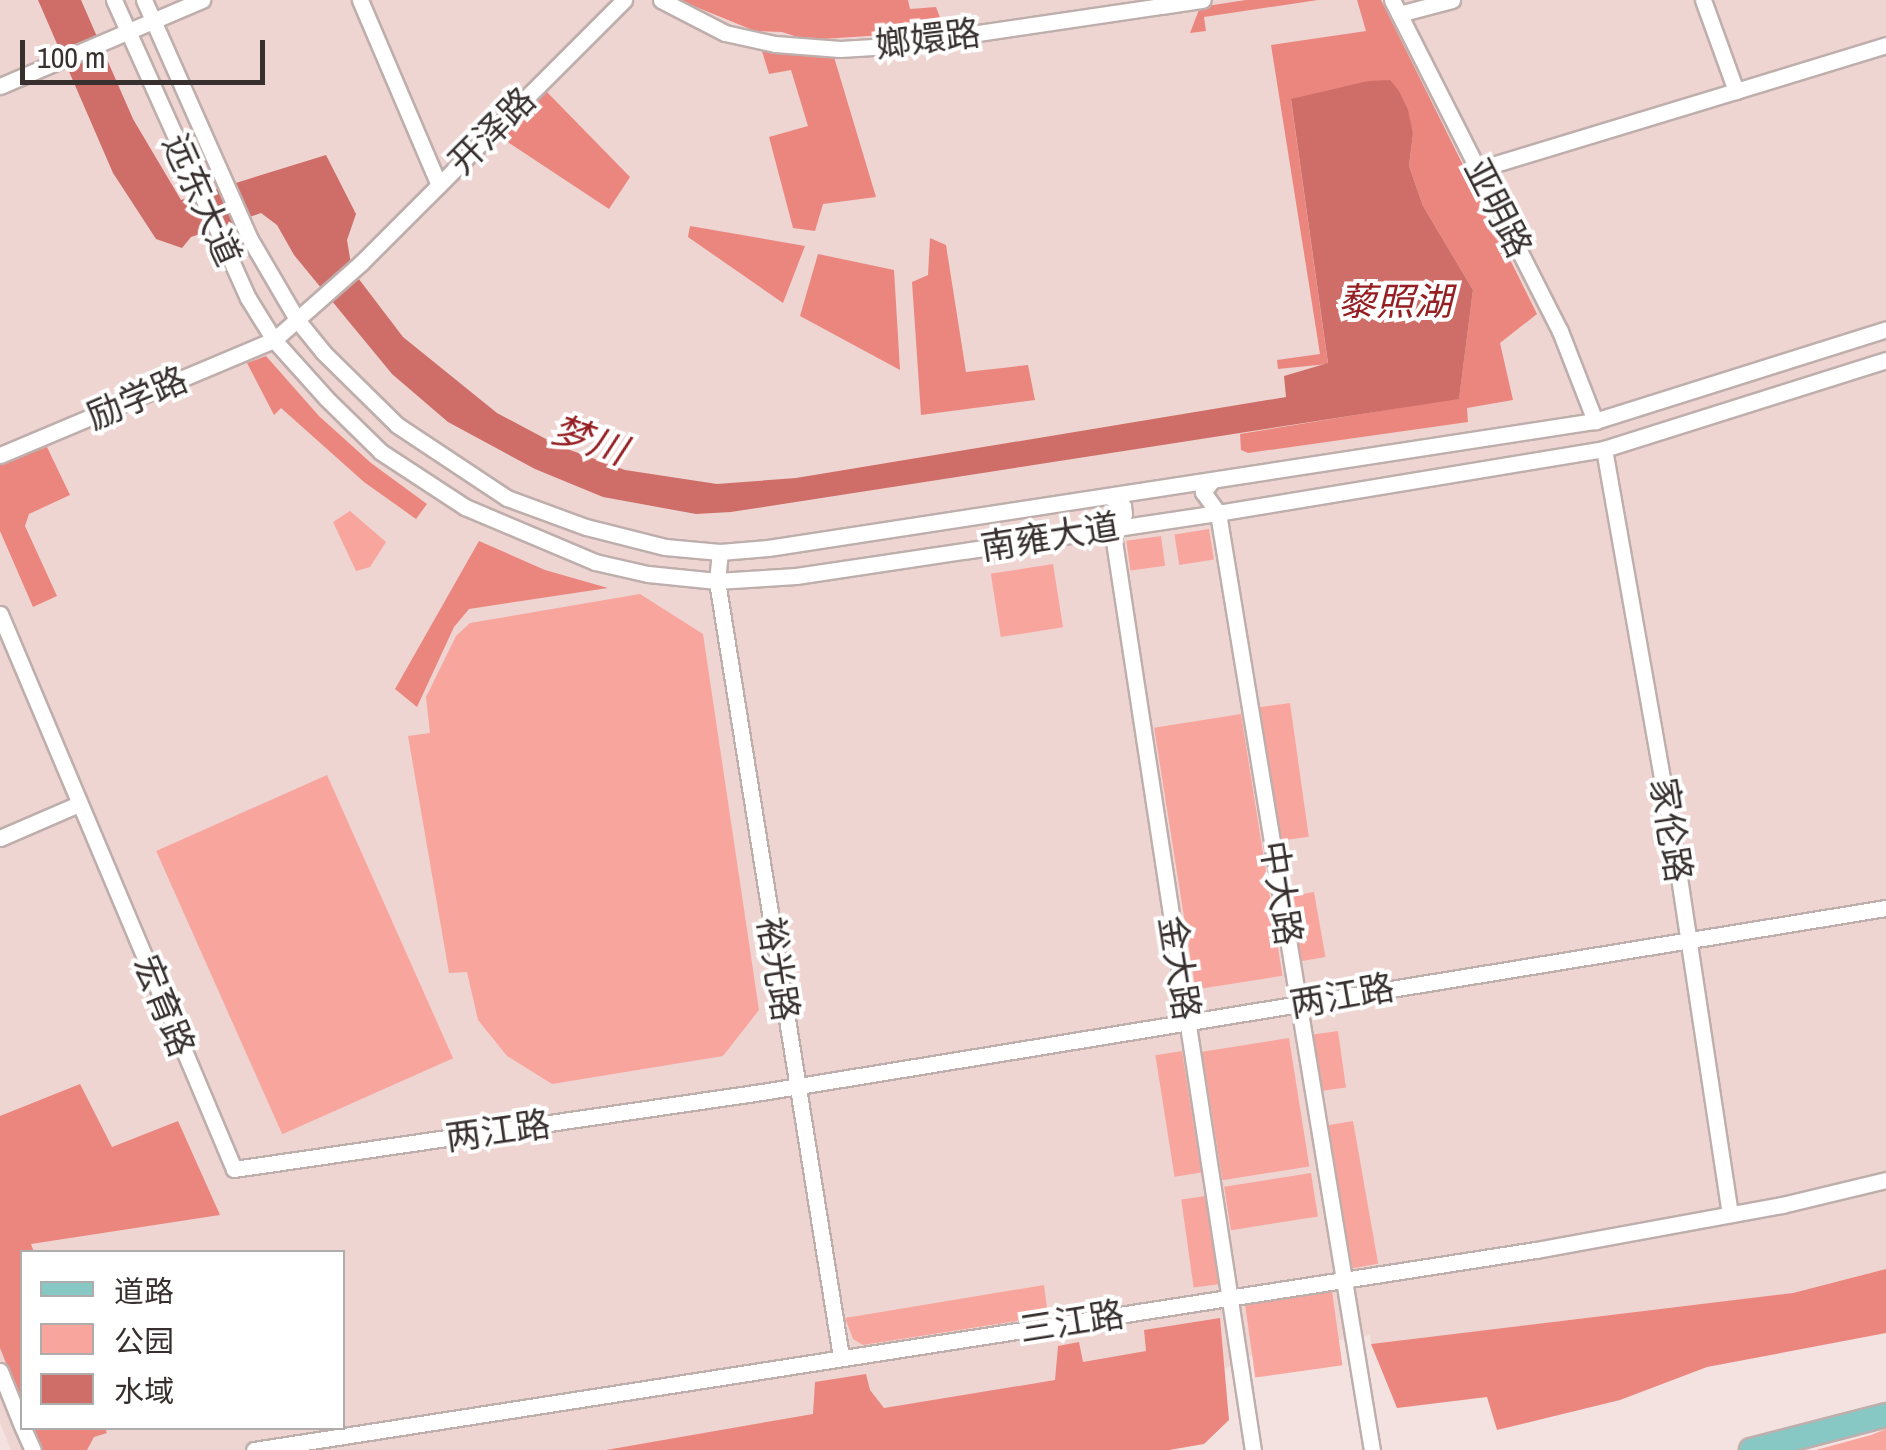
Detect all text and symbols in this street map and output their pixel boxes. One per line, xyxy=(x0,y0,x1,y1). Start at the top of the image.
street label: 嫏嬛路 xyxy=(873,12,983,66)
scale bar xyxy=(25,20,270,82)
text: 100 m xyxy=(37,37,105,77)
street label: 开泽路 xyxy=(440,79,544,183)
street label: 远东大道 xyxy=(154,128,250,272)
street label: 亚明路 xyxy=(1455,152,1541,264)
water label: 藜照湖 xyxy=(1338,279,1452,325)
street label: 励学路 xyxy=(80,358,194,438)
water label: 梦川 xyxy=(546,406,632,474)
street label: 南雍大道 xyxy=(978,505,1122,569)
street label: 家伦路 xyxy=(1642,775,1700,885)
street label: 中大路 xyxy=(1252,838,1310,948)
street label: 金大路 xyxy=(1150,913,1208,1023)
street label: 裕光路 xyxy=(749,914,807,1024)
street label: 宏育路 xyxy=(125,949,203,1063)
street label: 两江路 xyxy=(1287,966,1397,1026)
street label: 两江路 xyxy=(443,1103,553,1159)
legend xyxy=(20,1250,345,1430)
text: 道路 xyxy=(114,1271,174,1311)
street label: 三江路 xyxy=(1017,1293,1127,1351)
text: 公园 xyxy=(114,1321,174,1361)
text: 水域 xyxy=(114,1371,174,1411)

